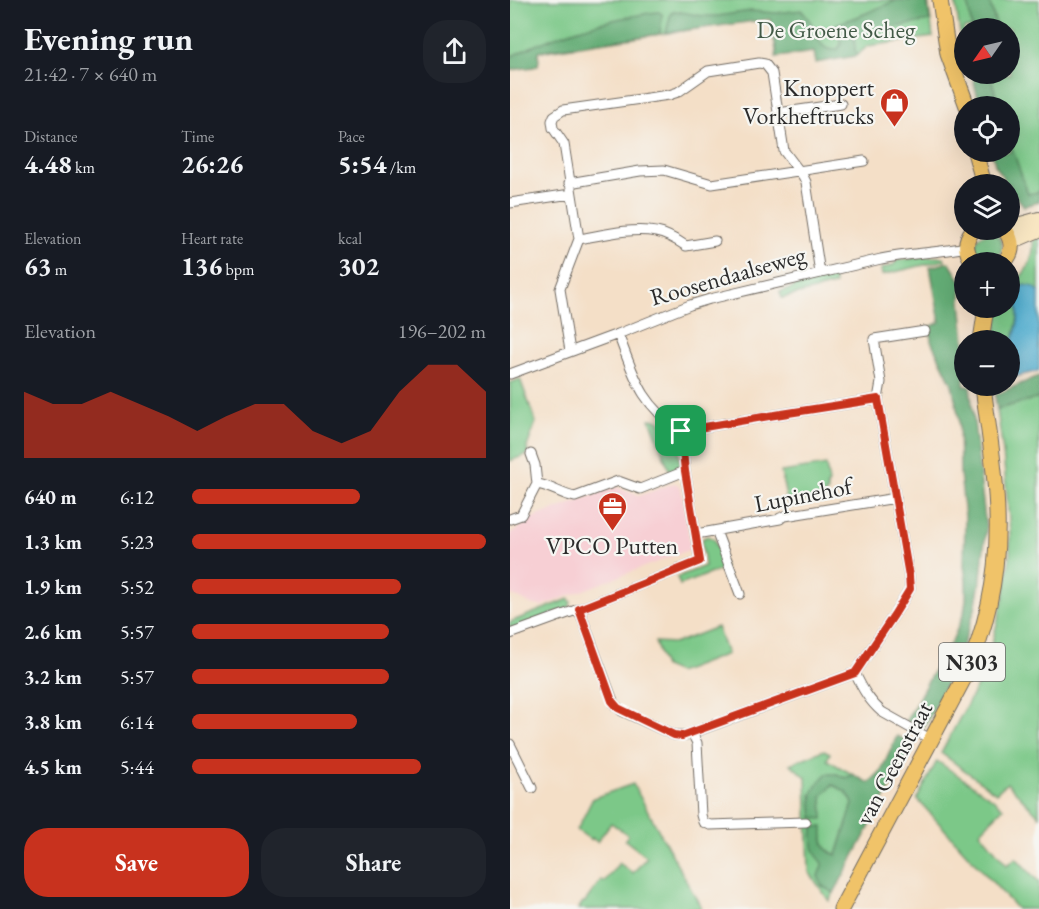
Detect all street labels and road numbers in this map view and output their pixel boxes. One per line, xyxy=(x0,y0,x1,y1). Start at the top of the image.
street label: Roosendaalseweg xyxy=(646,238,810,313)
street label: Lupinehof xyxy=(751,469,858,519)
road number: N303 xyxy=(939,643,1005,681)
street label: van Geenstraat xyxy=(848,695,939,830)

